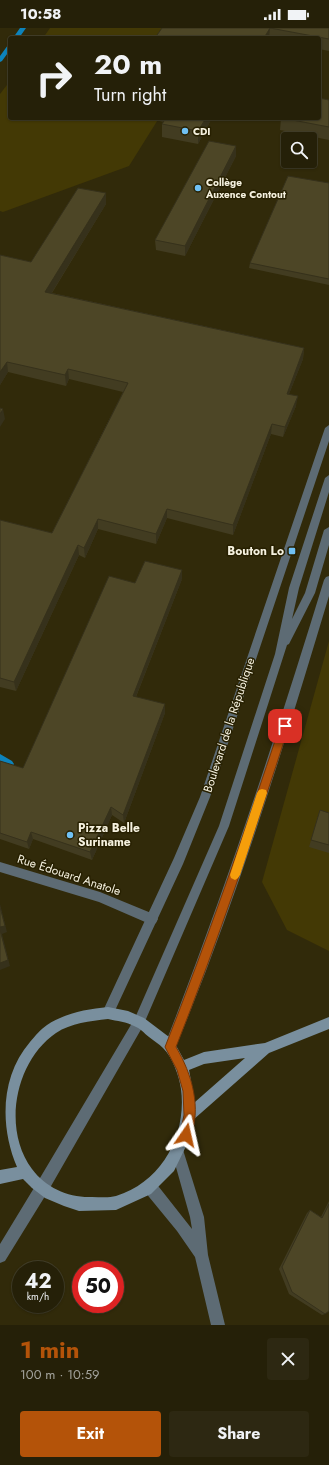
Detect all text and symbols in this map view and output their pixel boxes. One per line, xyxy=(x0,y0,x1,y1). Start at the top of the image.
text: 10:58 xyxy=(20,3,61,25)
text: 20 m xyxy=(94,44,162,85)
icon: right xyxy=(28,52,80,104)
text: Turn right xyxy=(94,82,166,108)
place label: CDI xyxy=(193,124,211,139)
marker: CDI xyxy=(180,126,190,136)
map controls xyxy=(281,132,317,168)
button: search xyxy=(281,132,317,168)
place label: Collège Auxence Contout xyxy=(205,175,287,202)
marker: Collège Auxence Contout xyxy=(193,183,203,193)
place label: Bouton Lo xyxy=(227,542,284,560)
marker: Bouton Lo xyxy=(287,546,297,556)
street label: Boulevard de la République xyxy=(199,655,259,795)
pin xyxy=(268,709,302,743)
icon: arrive xyxy=(274,715,296,737)
place label: Pizza Belle Suriname xyxy=(78,819,140,851)
marker: Pizza Belle Suriname xyxy=(65,830,75,840)
street label: Rue Édouard Anatole xyxy=(15,850,123,900)
position arrow xyxy=(165,1114,207,1156)
speed limit sign: 50 xyxy=(72,1261,124,1313)
text: 42 xyxy=(24,1267,52,1296)
text: km/h xyxy=(27,1289,49,1304)
text: 1 min xyxy=(20,1332,80,1367)
button: close xyxy=(267,1338,309,1380)
text: 100 m · 10:59 xyxy=(20,1365,100,1384)
button: Exit xyxy=(20,1411,161,1457)
button: Share xyxy=(169,1411,309,1457)

